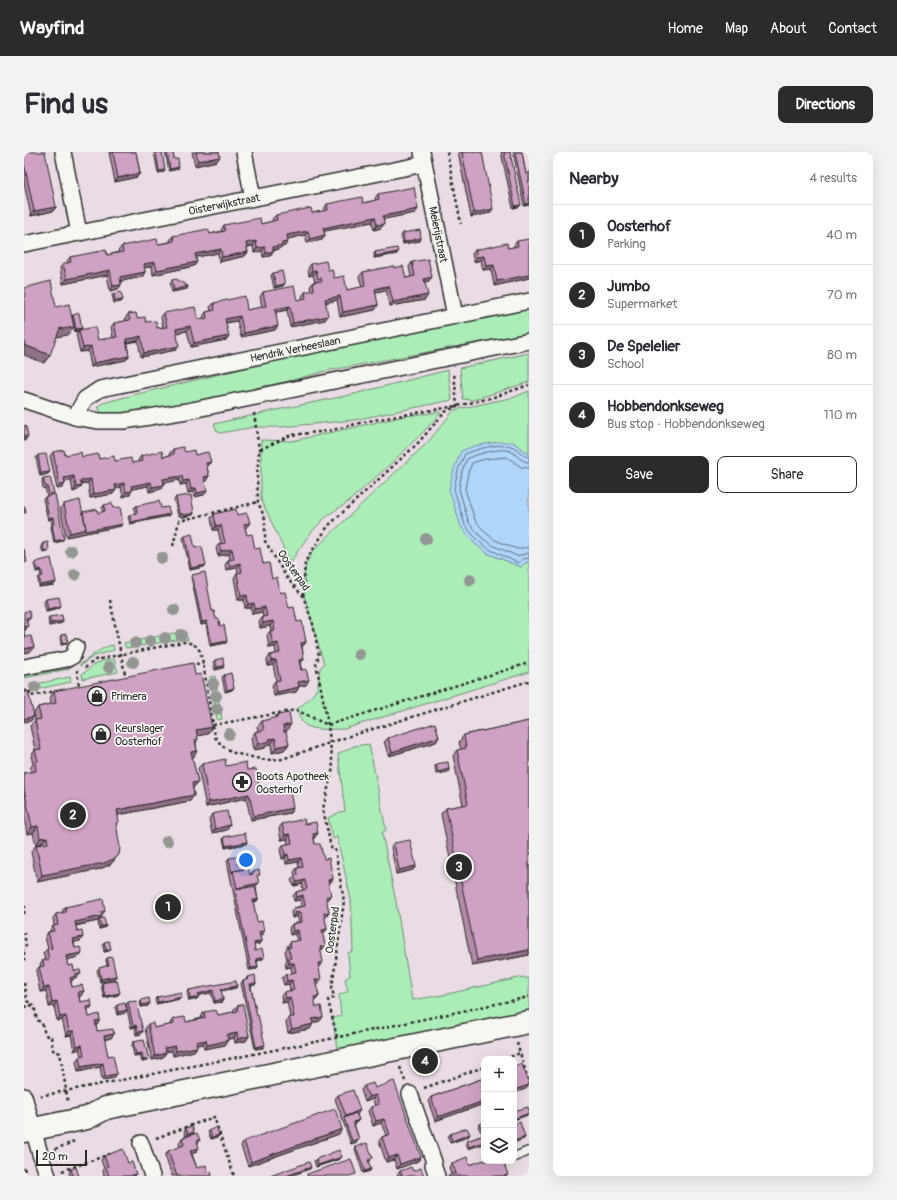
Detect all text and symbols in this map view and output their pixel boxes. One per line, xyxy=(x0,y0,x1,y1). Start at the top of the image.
text: Wayfind xyxy=(20,16,84,40)
text: Home xyxy=(668,20,703,37)
text: Map xyxy=(725,20,748,37)
text: About xyxy=(770,20,806,37)
text: Contact xyxy=(828,20,877,37)
button: Directions xyxy=(778,86,873,123)
text: Find us xyxy=(24,87,108,122)
text: Nearby xyxy=(569,168,618,189)
text: 4 results xyxy=(810,170,857,186)
street label: Oisterwijkstraat xyxy=(187,191,261,218)
street label: Meierijstraat xyxy=(426,205,450,264)
text: Oosterhof xyxy=(607,217,671,236)
text: 1 xyxy=(579,227,585,243)
text: 40 m xyxy=(826,227,857,243)
text: Parking xyxy=(607,236,646,252)
text: Jumbo xyxy=(607,277,650,296)
text: 2 xyxy=(578,287,586,303)
text: 70 m xyxy=(827,287,857,303)
text: Supermarket xyxy=(607,296,678,312)
street label: Hendrik Verheeslaan xyxy=(249,334,342,365)
text: De Spelelier xyxy=(607,337,680,356)
text: 3 xyxy=(578,347,586,363)
text: 80 m xyxy=(827,347,857,363)
text: School xyxy=(607,356,644,372)
text: Hobbendonkseweg xyxy=(607,397,724,416)
text: 4 xyxy=(578,407,586,423)
text: 110 m xyxy=(824,407,857,423)
text: Bus stop · Hobbendonkseweg xyxy=(607,416,765,432)
button: Save xyxy=(569,456,709,493)
button: Share xyxy=(717,456,857,493)
street label: Oosterpad xyxy=(275,547,312,593)
shop icon: Primera xyxy=(86,685,108,707)
place label: Primera xyxy=(111,690,147,703)
place label: Keurslager Oosterhof xyxy=(115,722,164,748)
shop icon: Keurslager Oosterhof xyxy=(90,723,112,745)
place label: Boots Apotheek Oosterhof xyxy=(256,770,329,796)
pharmacy icon: Boots Apotheek Oosterhof xyxy=(231,771,253,793)
pin: 2 xyxy=(60,800,86,830)
your location xyxy=(236,850,256,870)
pin: 3 xyxy=(446,852,472,882)
pin: 1 xyxy=(155,892,181,922)
street label: Oosterpad xyxy=(323,906,342,954)
pin: 4 xyxy=(412,1046,438,1076)
map controls xyxy=(481,1056,517,1164)
button: + xyxy=(481,1056,517,1092)
button: − xyxy=(481,1092,517,1128)
button: layers xyxy=(481,1128,517,1164)
scale bar xyxy=(36,1148,87,1167)
text: 20 m xyxy=(42,1150,68,1163)

